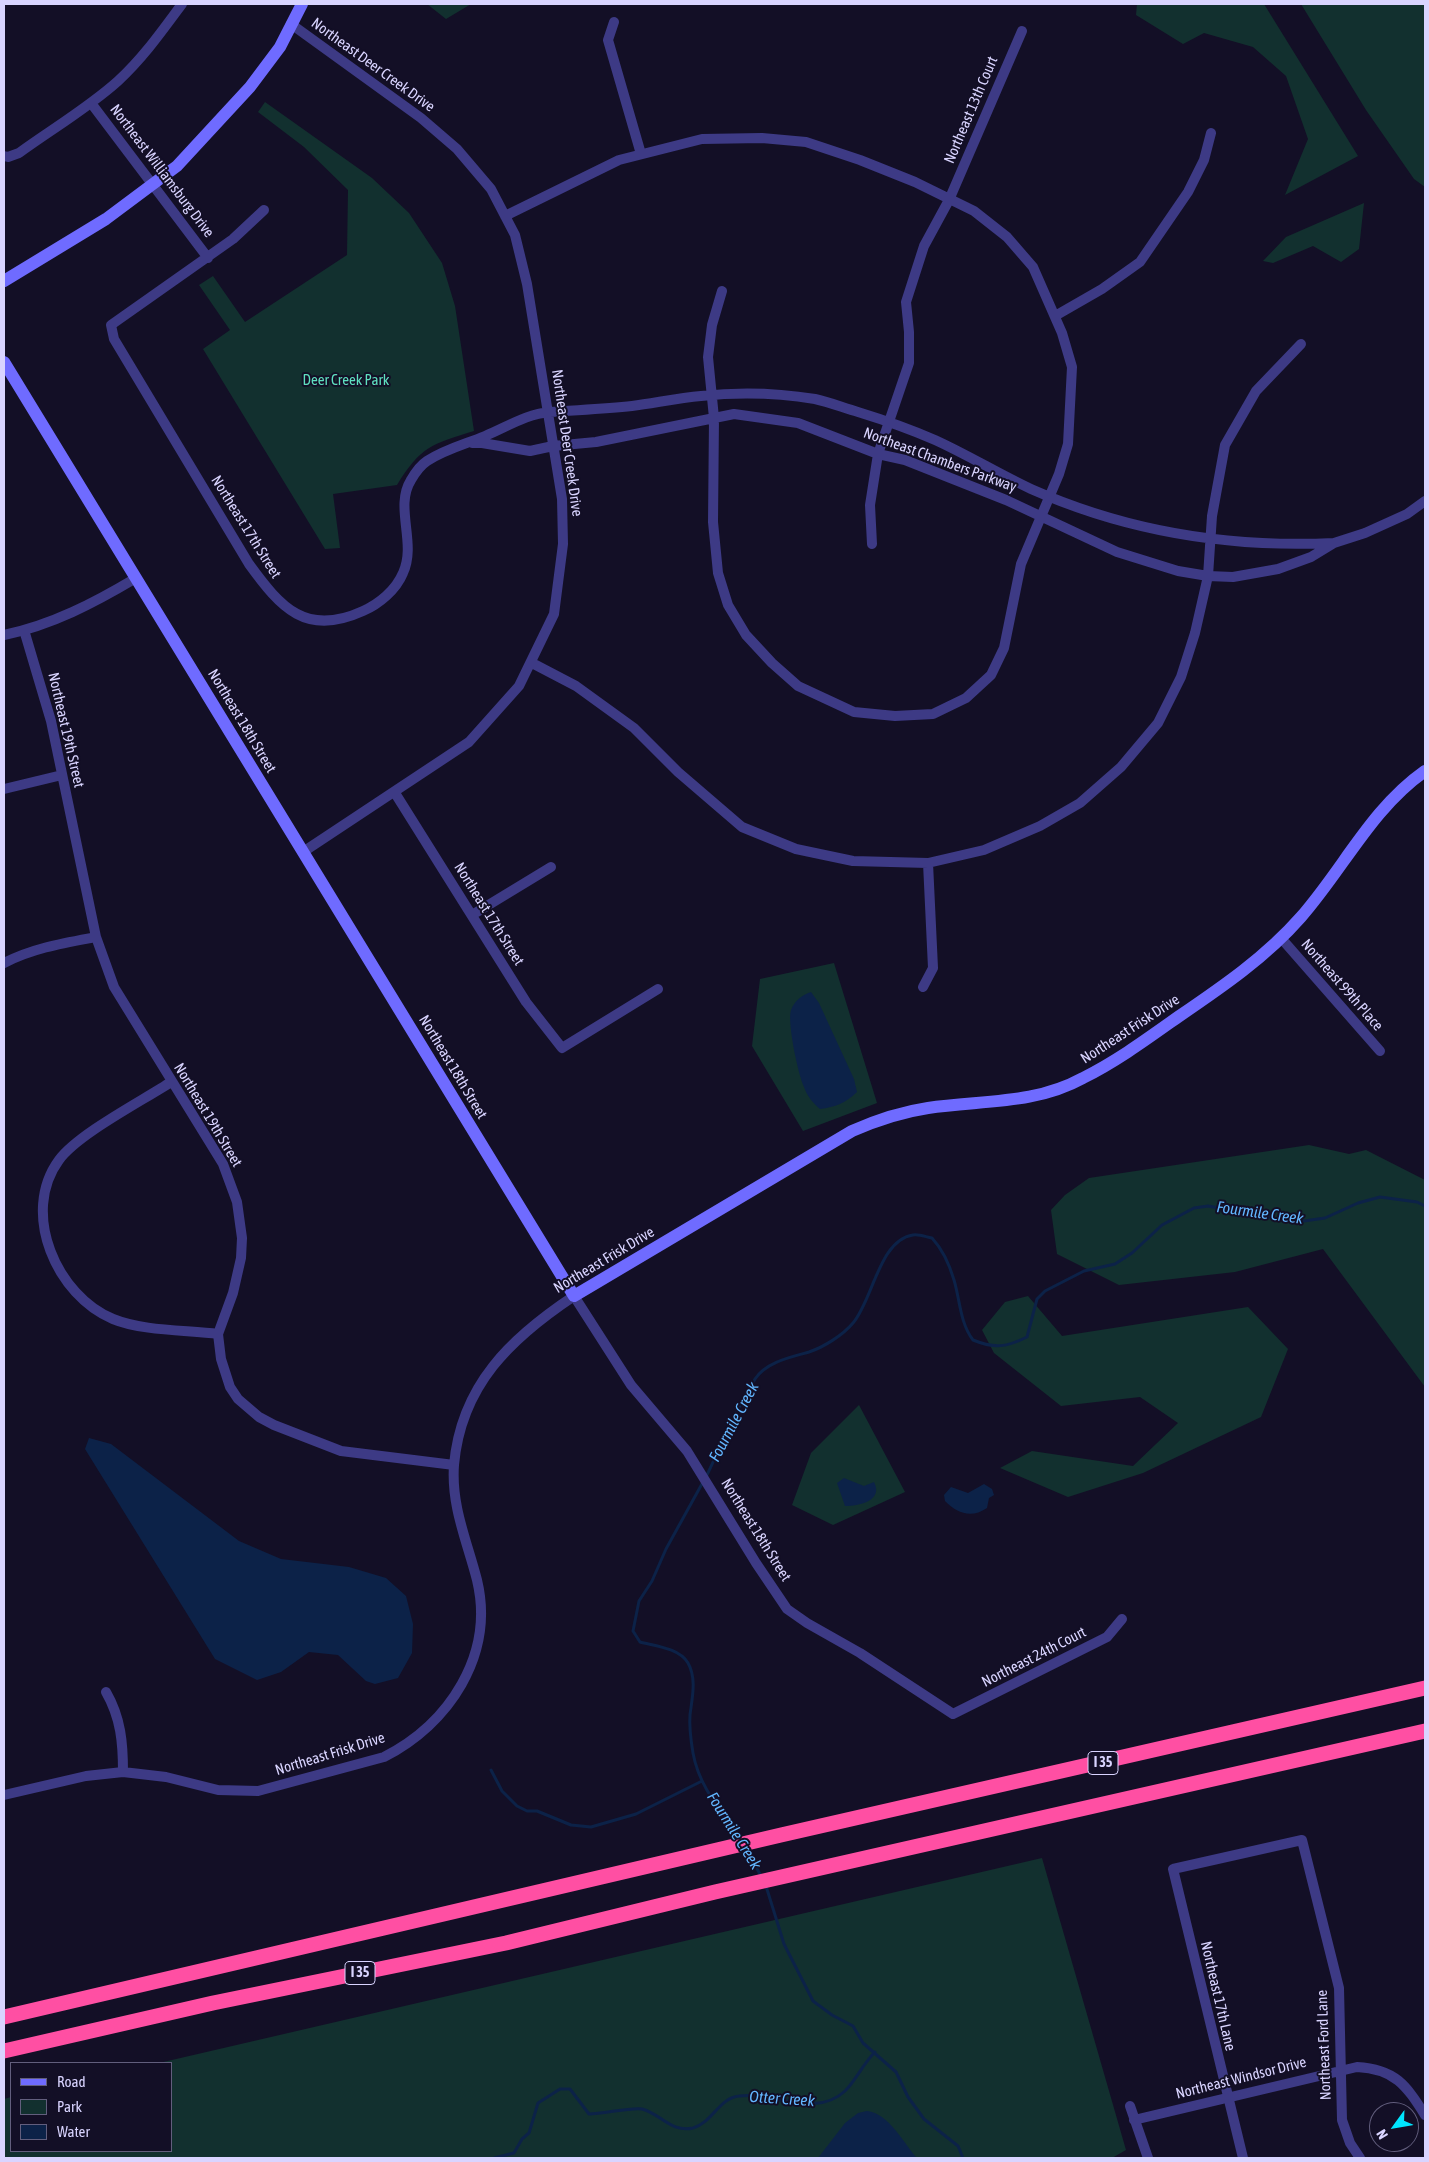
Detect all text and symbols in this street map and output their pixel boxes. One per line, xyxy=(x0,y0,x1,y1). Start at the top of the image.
street label: Northeast Deer Creek Drive xyxy=(308,14,438,116)
street label: Northeast 13th Court xyxy=(940,54,1002,166)
street label: Northeast Williamsburg Drive xyxy=(106,101,218,241)
street label: Northeast Deer Creek Drive xyxy=(548,368,586,518)
park label: Deer Creek Park xyxy=(303,371,389,389)
street label: Northeast Chambers Parkway xyxy=(861,424,1019,496)
street label: Northeast 17th Street xyxy=(207,472,285,582)
street label: Northeast 18th Street xyxy=(204,666,280,776)
street label: Northeast 19th Street xyxy=(44,671,88,789)
street label: Northeast 17th Street xyxy=(450,859,528,969)
street label: Northeast 99th Place xyxy=(1297,935,1387,1035)
street label: Northeast Frisk Drive xyxy=(1077,990,1183,1068)
street label: Northeast 18th Street xyxy=(415,1012,491,1122)
street label: Northeast 19th Street xyxy=(170,1060,246,1170)
water label: Fourmile Creek xyxy=(1215,1197,1305,1229)
street label: Northeast Frisk Drive xyxy=(551,1223,657,1297)
water label: Fourmile Creek xyxy=(705,1379,763,1465)
street label: Northeast 18th Street xyxy=(717,1475,795,1585)
street label: Northeast 24th Court xyxy=(979,1623,1089,1691)
street label: Northeast Frisk Drive xyxy=(273,1729,387,1779)
road number: I 35 xyxy=(1088,1752,1118,1775)
water label: Fourmile Creek xyxy=(703,1789,765,1873)
street label: Northeast 17th Lane xyxy=(1197,1939,1239,2053)
road number: I 35 xyxy=(345,1962,375,1985)
street label: Northeast Ford Lane xyxy=(1313,1989,1335,2101)
street label: Northeast Windsor Drive xyxy=(1174,2053,1308,2103)
legend xyxy=(10,2062,172,2152)
text: Road xyxy=(57,2073,86,2090)
water label: Otter Creek xyxy=(749,2087,815,2111)
text: Park xyxy=(57,2098,82,2115)
north arrow xyxy=(1369,2102,1419,2152)
text: Water xyxy=(57,2123,90,2140)
text: N xyxy=(1373,2127,1391,2142)

